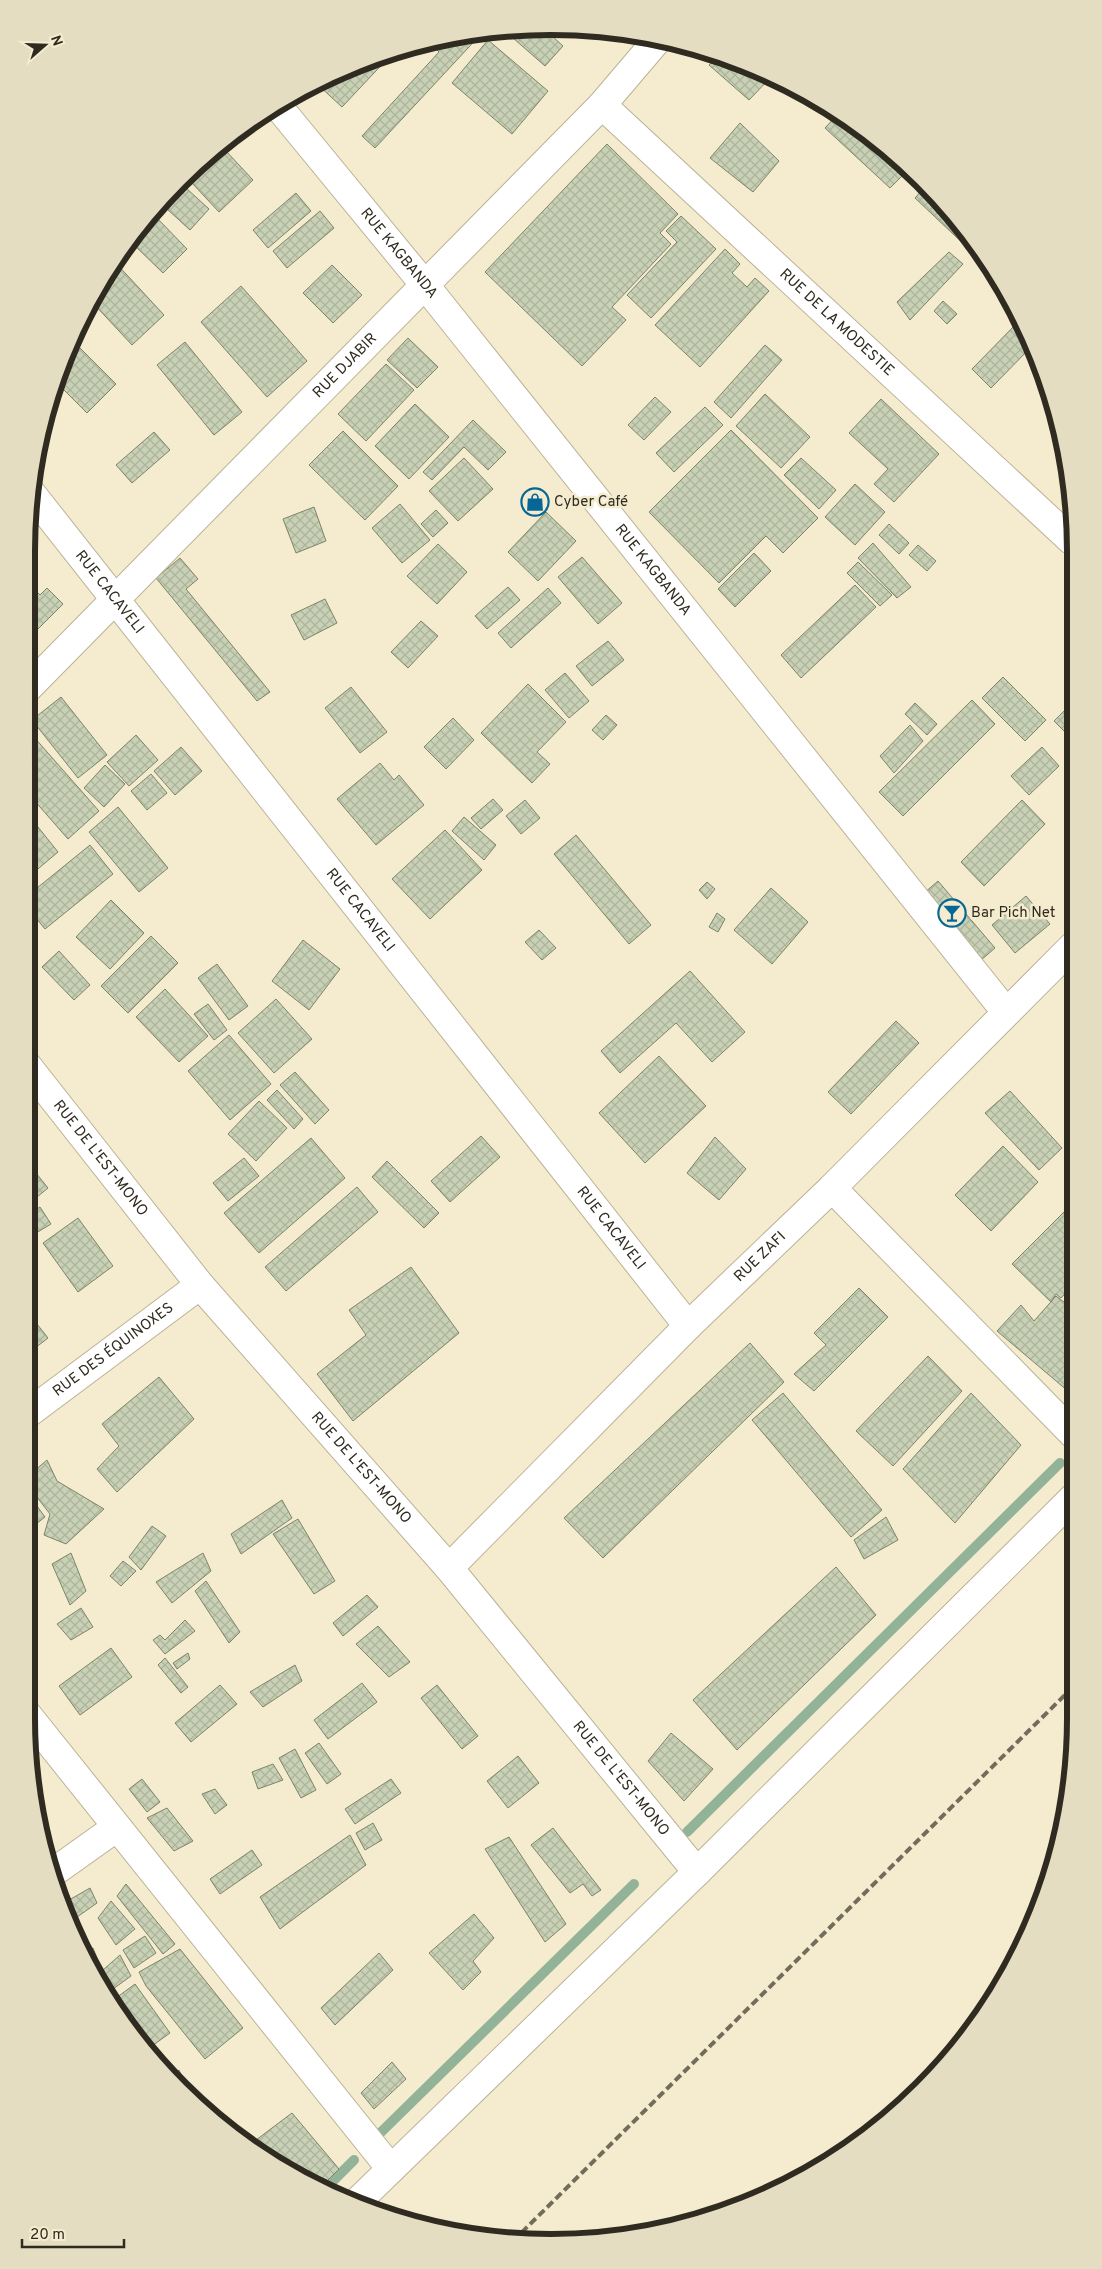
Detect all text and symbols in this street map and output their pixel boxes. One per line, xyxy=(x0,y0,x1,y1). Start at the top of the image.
north arrow xyxy=(20,20,70,70)
text: N xyxy=(46,33,66,49)
street label: RUE KAGBANDA xyxy=(356,204,442,303)
street label: RUE DE LA MODESTIE xyxy=(775,265,898,380)
street label: RUE DJABIR xyxy=(309,329,381,402)
shop icon: Cyber Café xyxy=(520,487,550,517)
place label: Cyber Café xyxy=(554,493,628,512)
street label: RUE KAGBANDA xyxy=(610,521,695,620)
street label: RUE CACAVELI xyxy=(71,547,148,638)
street label: RUE CACAVELI xyxy=(321,865,399,956)
bar icon: Bar Pich Net xyxy=(937,898,967,928)
place label: Bar Pich Net xyxy=(971,904,1055,923)
street label: RUE DE L'EST-MONO xyxy=(49,1096,152,1220)
street label: RUE CACAVELI xyxy=(572,1183,650,1274)
street label: RUE ZAFI xyxy=(730,1228,790,1286)
street label: RUE DES ÉQUINOXES xyxy=(49,1298,177,1401)
street label: RUE DE L'EST-MONO xyxy=(307,1408,415,1528)
street label: RUE DE L'EST-MONO xyxy=(568,1717,673,1840)
scale bar xyxy=(22,2216,125,2248)
text: 20 m xyxy=(30,2226,65,2245)

